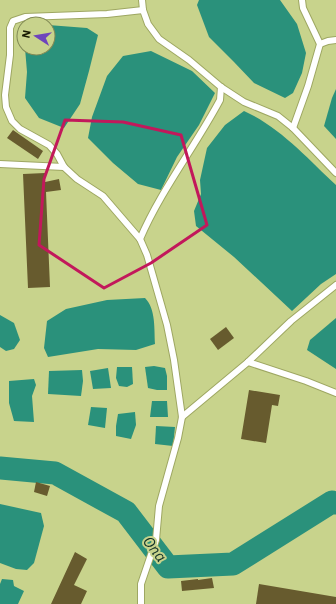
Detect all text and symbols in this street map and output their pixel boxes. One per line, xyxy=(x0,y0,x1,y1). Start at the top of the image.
north arrow xyxy=(16,16,56,56)
text: N xyxy=(19,29,34,39)
water label: Ona xyxy=(139,532,171,566)

